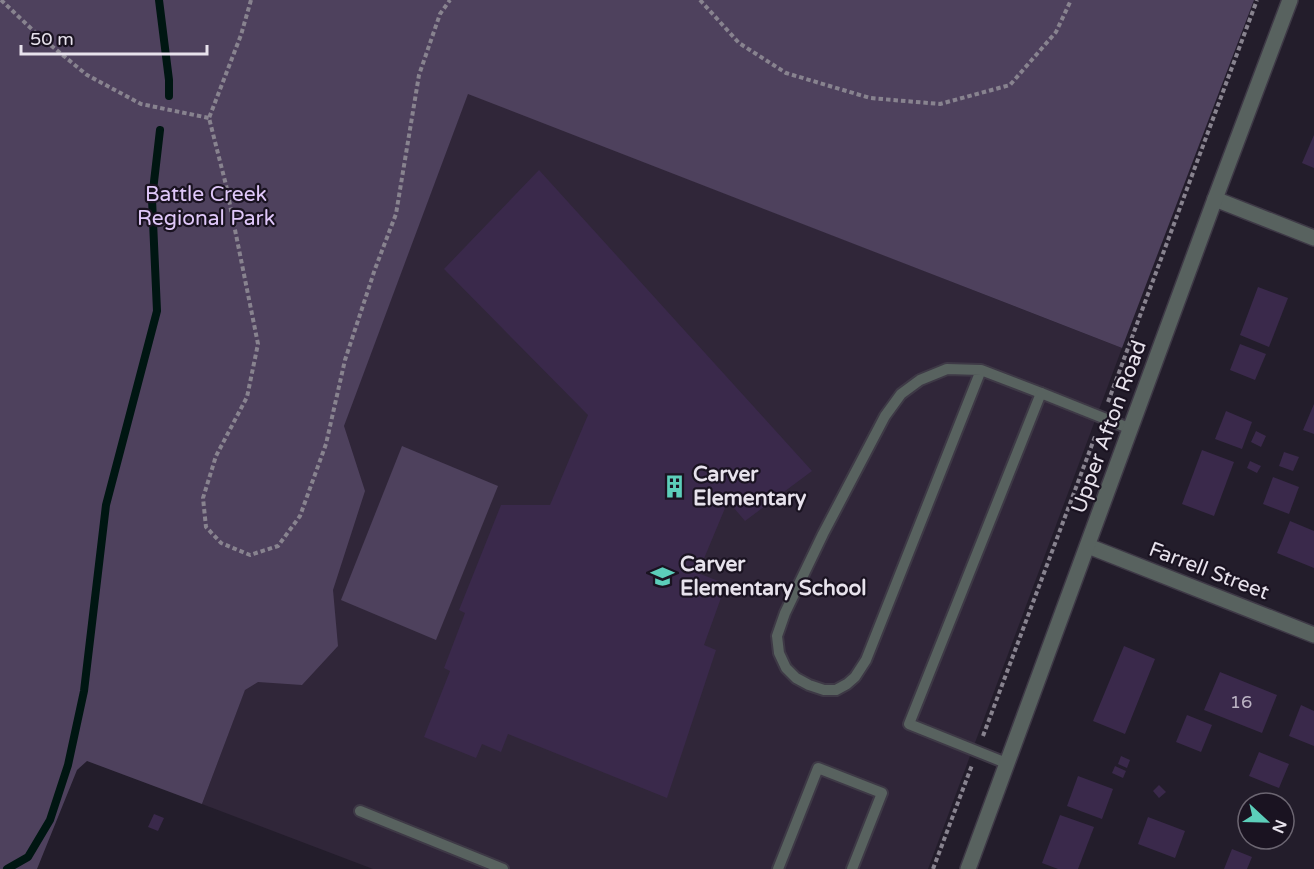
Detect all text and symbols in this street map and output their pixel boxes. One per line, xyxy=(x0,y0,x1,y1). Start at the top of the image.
scale bar xyxy=(21,18,207,56)
text: 50 m xyxy=(30,28,74,50)
park label: Battle Creek Regional Park xyxy=(137,182,275,231)
street label: Upper Afton Road xyxy=(1066,337,1152,517)
place label: Carver Elementary xyxy=(693,462,807,511)
building icon: Carver Elementary xyxy=(662,473,688,499)
street label: Farrell Street xyxy=(1145,537,1273,605)
place label: Carver Elementary School xyxy=(680,552,867,601)
school or university icon: Carver Elementary School xyxy=(649,563,675,589)
house number: 16 xyxy=(1230,691,1252,713)
north arrow xyxy=(1236,791,1296,851)
text: N xyxy=(1267,817,1291,836)

